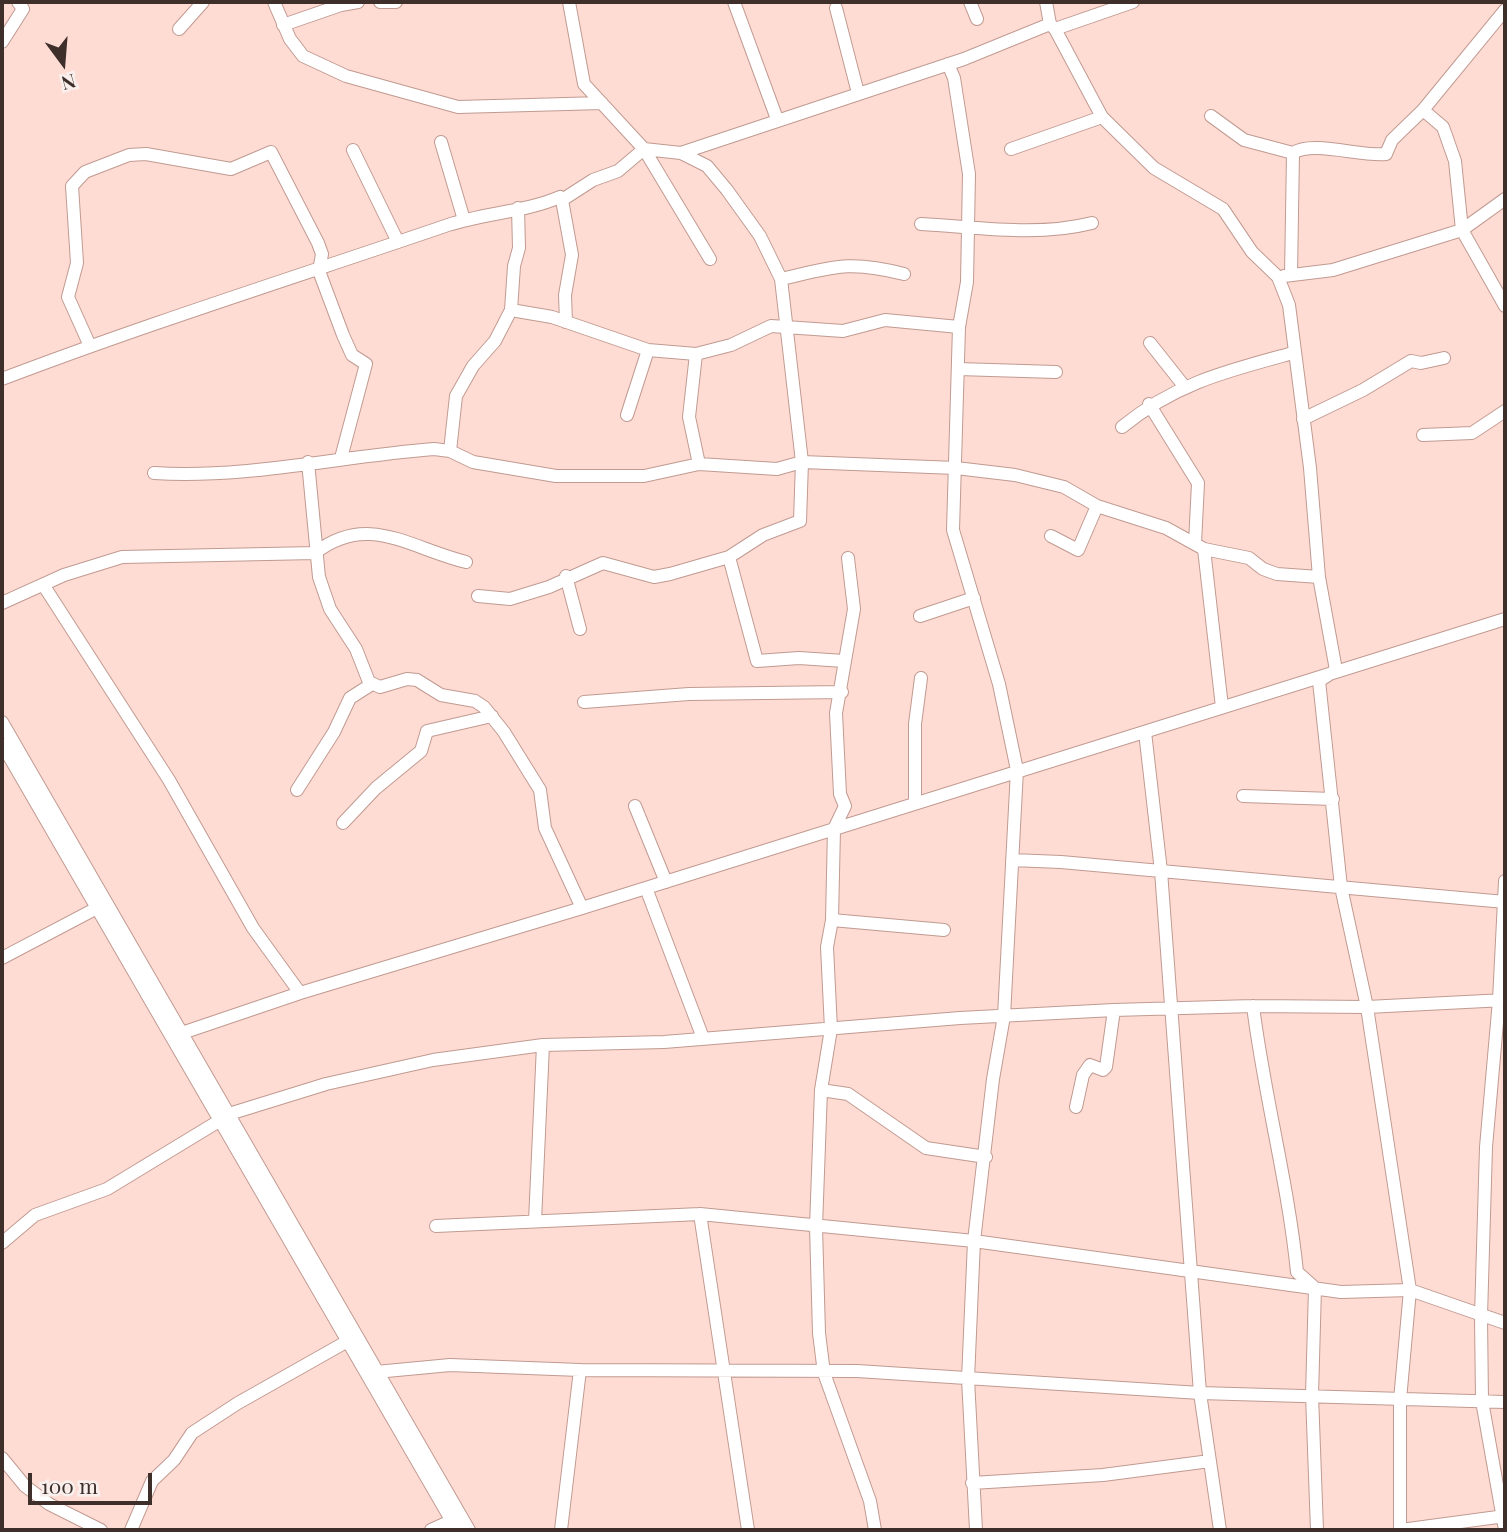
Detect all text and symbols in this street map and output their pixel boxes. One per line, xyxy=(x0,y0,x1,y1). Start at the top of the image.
north arrow xyxy=(28,28,98,98)
text: N xyxy=(59,69,79,98)
scale bar xyxy=(32,1458,156,1502)
text: 100 m xyxy=(41,1471,98,1499)

